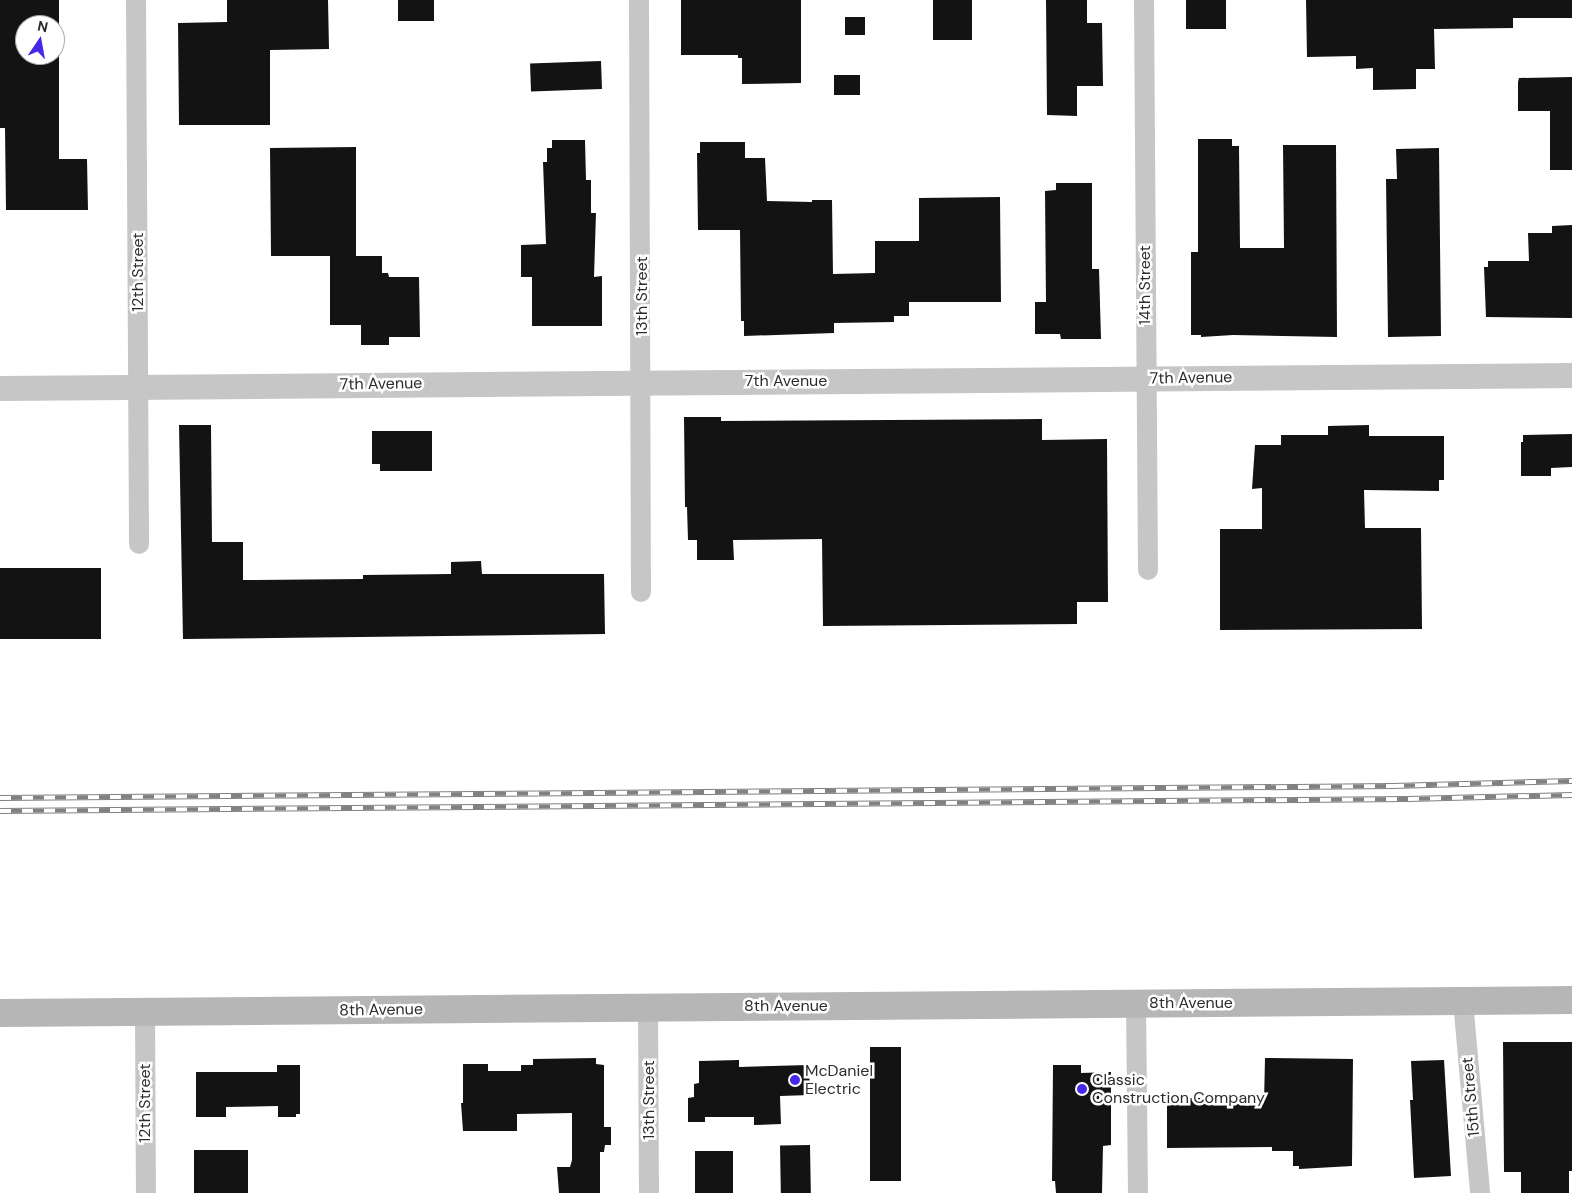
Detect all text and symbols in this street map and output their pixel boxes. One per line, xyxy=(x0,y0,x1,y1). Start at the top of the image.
north arrow xyxy=(15,15,65,65)
text: N xyxy=(36,16,50,36)
street label: 12th Street xyxy=(128,232,148,312)
street label: 14th Street xyxy=(1135,245,1155,325)
street label: 13th Street xyxy=(632,256,652,336)
street label: 7th Avenue xyxy=(1150,368,1232,388)
street label: 7th Avenue xyxy=(745,371,827,391)
street label: 7th Avenue xyxy=(340,374,422,394)
street label: 8th Avenue xyxy=(1149,993,1233,1013)
street label: 8th Avenue xyxy=(744,996,828,1016)
street label: 8th Avenue xyxy=(339,1000,423,1020)
street label: 15th Street xyxy=(1458,1056,1484,1138)
street label: 13th Street xyxy=(639,1060,659,1140)
place label: McDaniel Electric xyxy=(805,1061,873,1099)
street label: 12th Street xyxy=(135,1063,155,1143)
place label: Classic Construction Company xyxy=(1092,1070,1265,1108)
marker: McDaniel Electric xyxy=(789,1074,801,1086)
marker: Classic Construction Company xyxy=(1076,1083,1088,1095)

